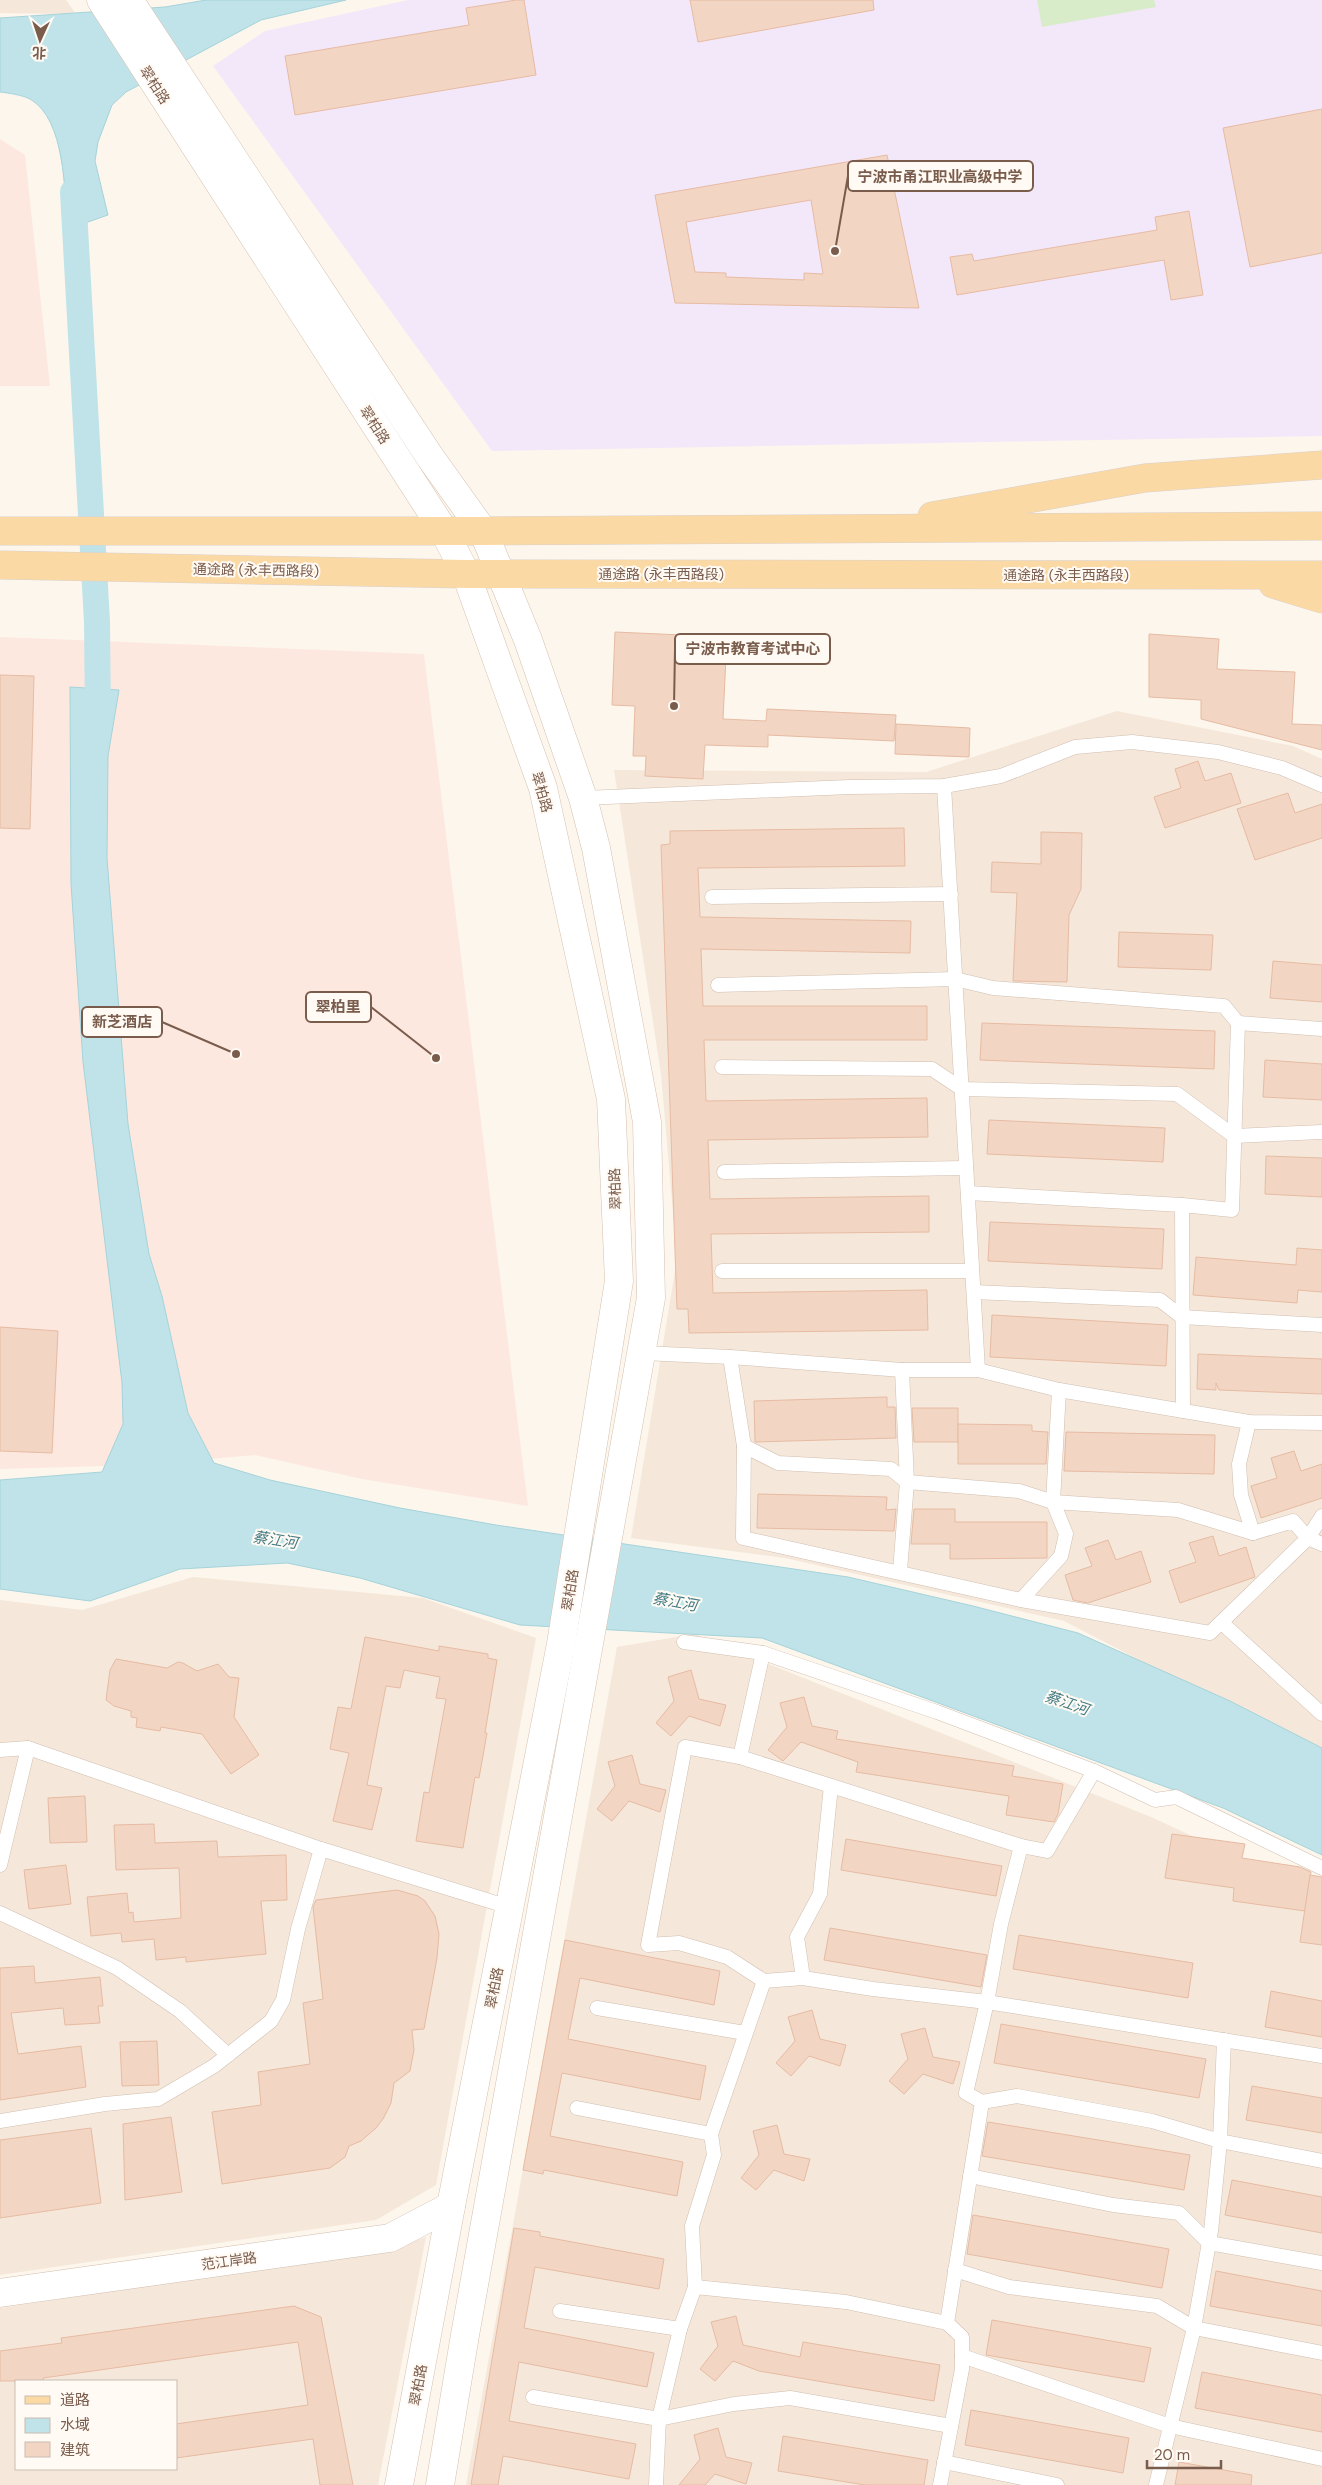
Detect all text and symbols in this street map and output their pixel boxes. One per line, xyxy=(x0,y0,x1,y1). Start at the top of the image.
north arrow xyxy=(15,15,65,65)
text: 北 xyxy=(32,44,47,62)
street label: 翠柏路 xyxy=(136,62,174,108)
callout: 宁波市甬江职业高级中学 xyxy=(848,161,1033,191)
text: 宁波市甬江职业高级中学 xyxy=(857,167,1023,187)
street label: 翠柏路 xyxy=(356,402,394,448)
street label: 通途路 (永丰西路段) xyxy=(193,560,319,580)
street label: 通途路 (永丰西路段) xyxy=(598,565,724,583)
street label: 通途路 (永丰西路段) xyxy=(1003,566,1129,584)
callout: 宁波市教育考试中心 xyxy=(675,634,830,664)
text: 宁波市教育考试中心 xyxy=(685,639,821,659)
street label: 翠柏路 xyxy=(528,769,556,815)
callout: 翠柏里 xyxy=(306,992,371,1022)
text: 翠柏里 xyxy=(315,997,361,1017)
callout: 新芝酒店 xyxy=(82,1007,162,1037)
text: 新芝酒店 xyxy=(92,1012,152,1032)
street label: 翠柏路 xyxy=(605,1168,625,1210)
water label: 蔡江河 xyxy=(251,1527,302,1554)
street label: 翠柏路 xyxy=(558,1568,582,1612)
water label: 蔡江河 xyxy=(651,1588,702,1616)
water label: 蔡江河 xyxy=(1042,1686,1094,1721)
street label: 翠柏路 xyxy=(481,1966,507,2010)
street label: 范江岸路 xyxy=(200,2248,258,2274)
street label: 翠柏路 xyxy=(405,2363,431,2407)
legend xyxy=(15,2380,178,2470)
text: 道路 xyxy=(60,2390,90,2410)
text: 水域 xyxy=(60,2415,90,2435)
scale bar xyxy=(1147,2438,1221,2470)
text: 建筑 xyxy=(60,2440,90,2460)
text: 20 m xyxy=(1154,2445,1190,2465)

